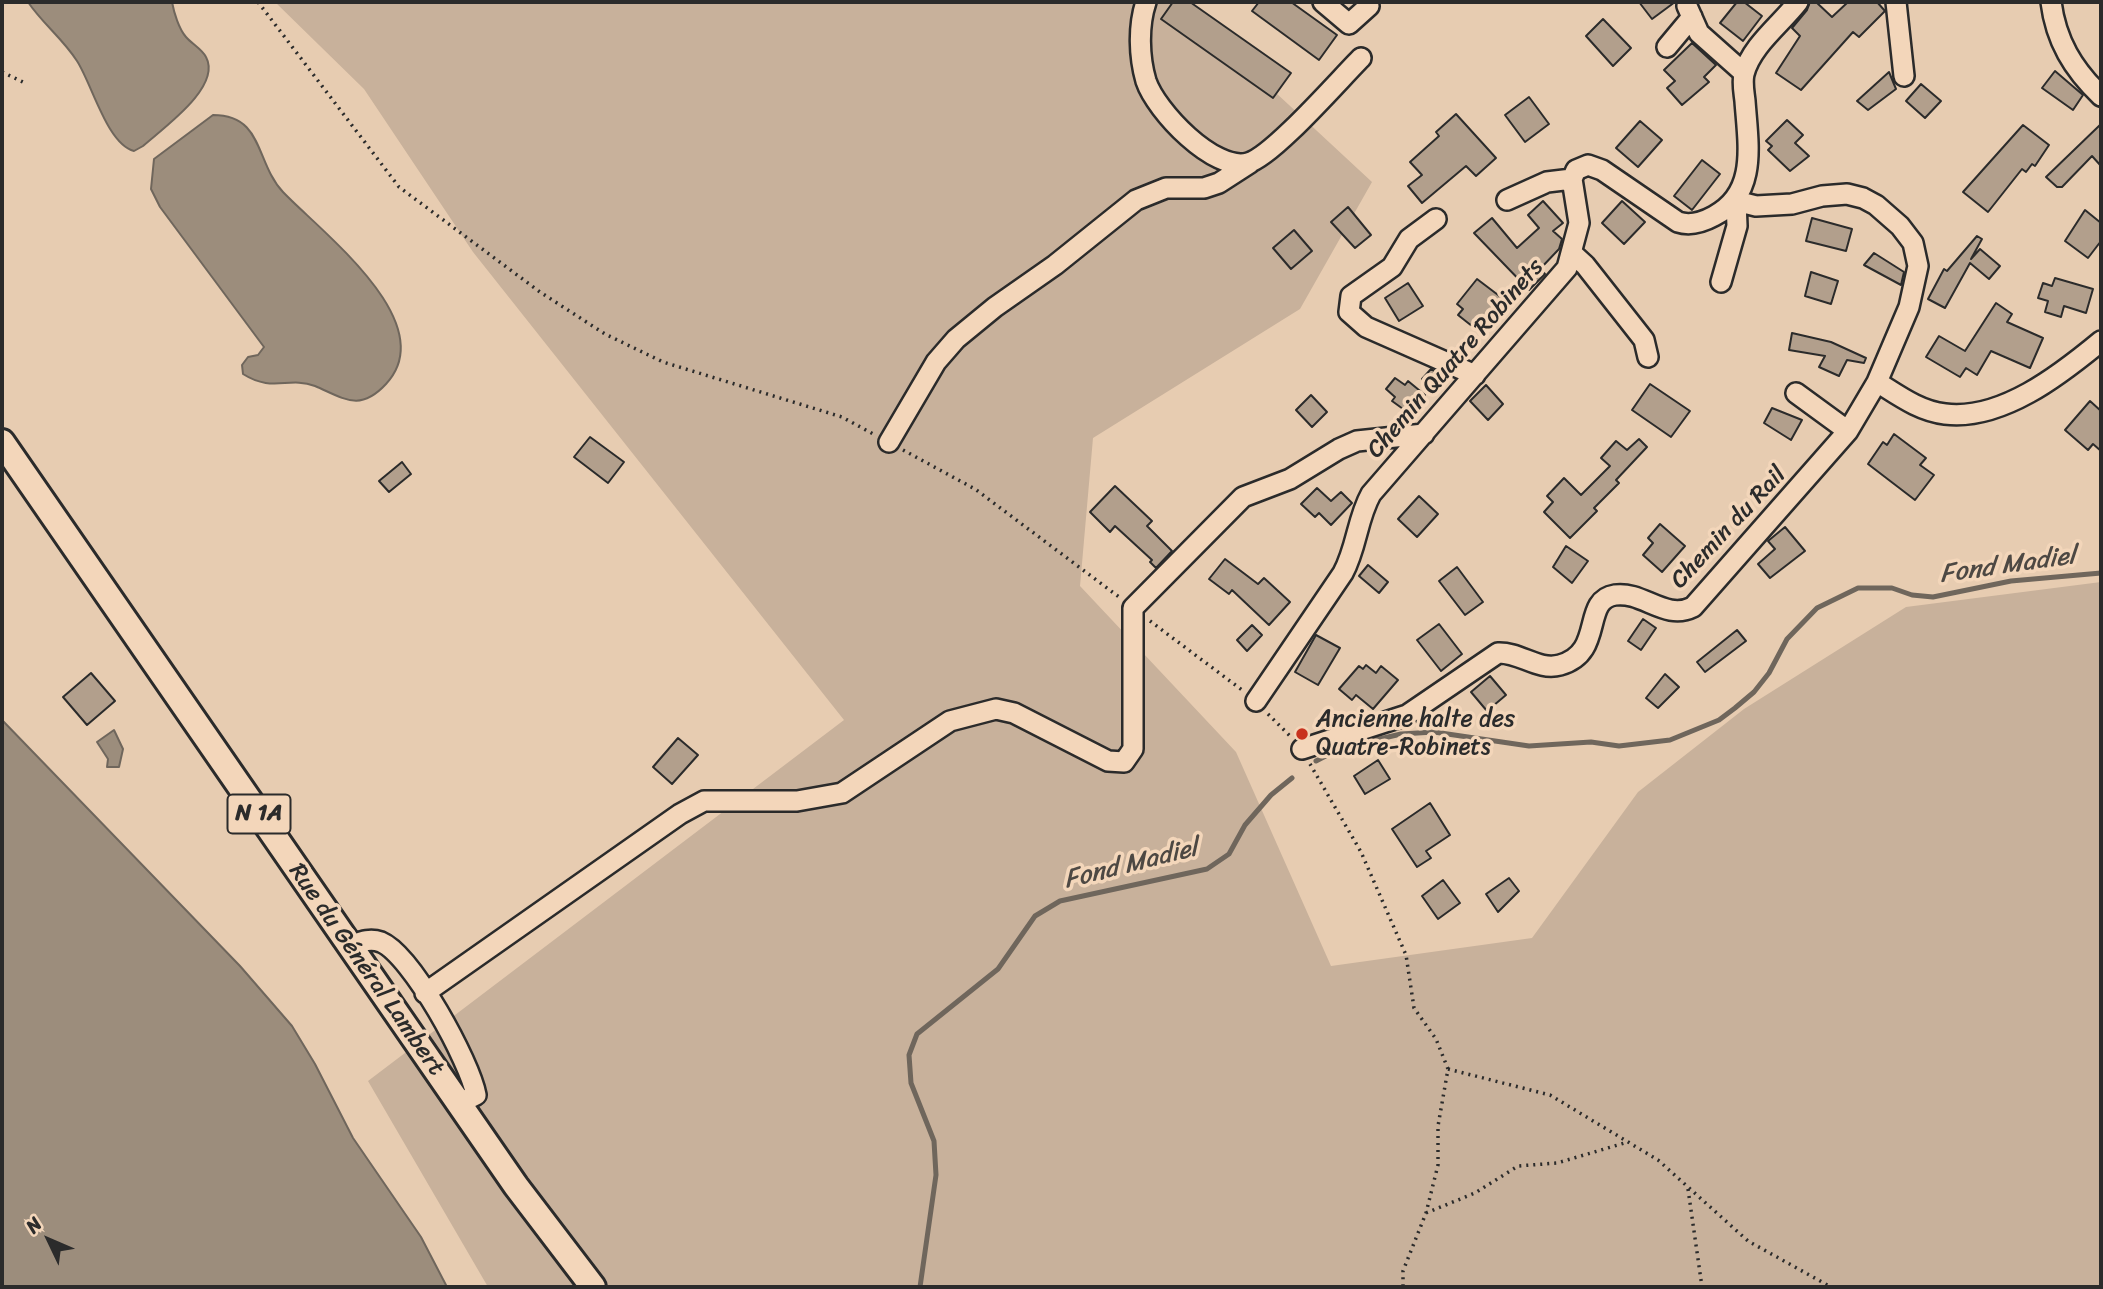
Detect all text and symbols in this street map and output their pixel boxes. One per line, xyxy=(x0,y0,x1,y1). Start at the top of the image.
street label: Chemin Quatre Robinets xyxy=(1362,253,1550,465)
street label: Chemin du Rail xyxy=(1665,461,1793,595)
water label: Fond Madiel xyxy=(1938,541,2078,591)
place label: Ancienne halte des Quatre-Robinets xyxy=(1316,706,1515,762)
marker: Ancienne halte des Quatre-Robinets xyxy=(1294,726,1310,742)
road number: N 1A xyxy=(228,794,290,834)
water label: Fond Madiel xyxy=(1061,833,1201,897)
street label: Rue du Général Lambert xyxy=(282,858,450,1082)
north arrow xyxy=(14,1205,84,1275)
text: N xyxy=(17,1209,50,1241)

